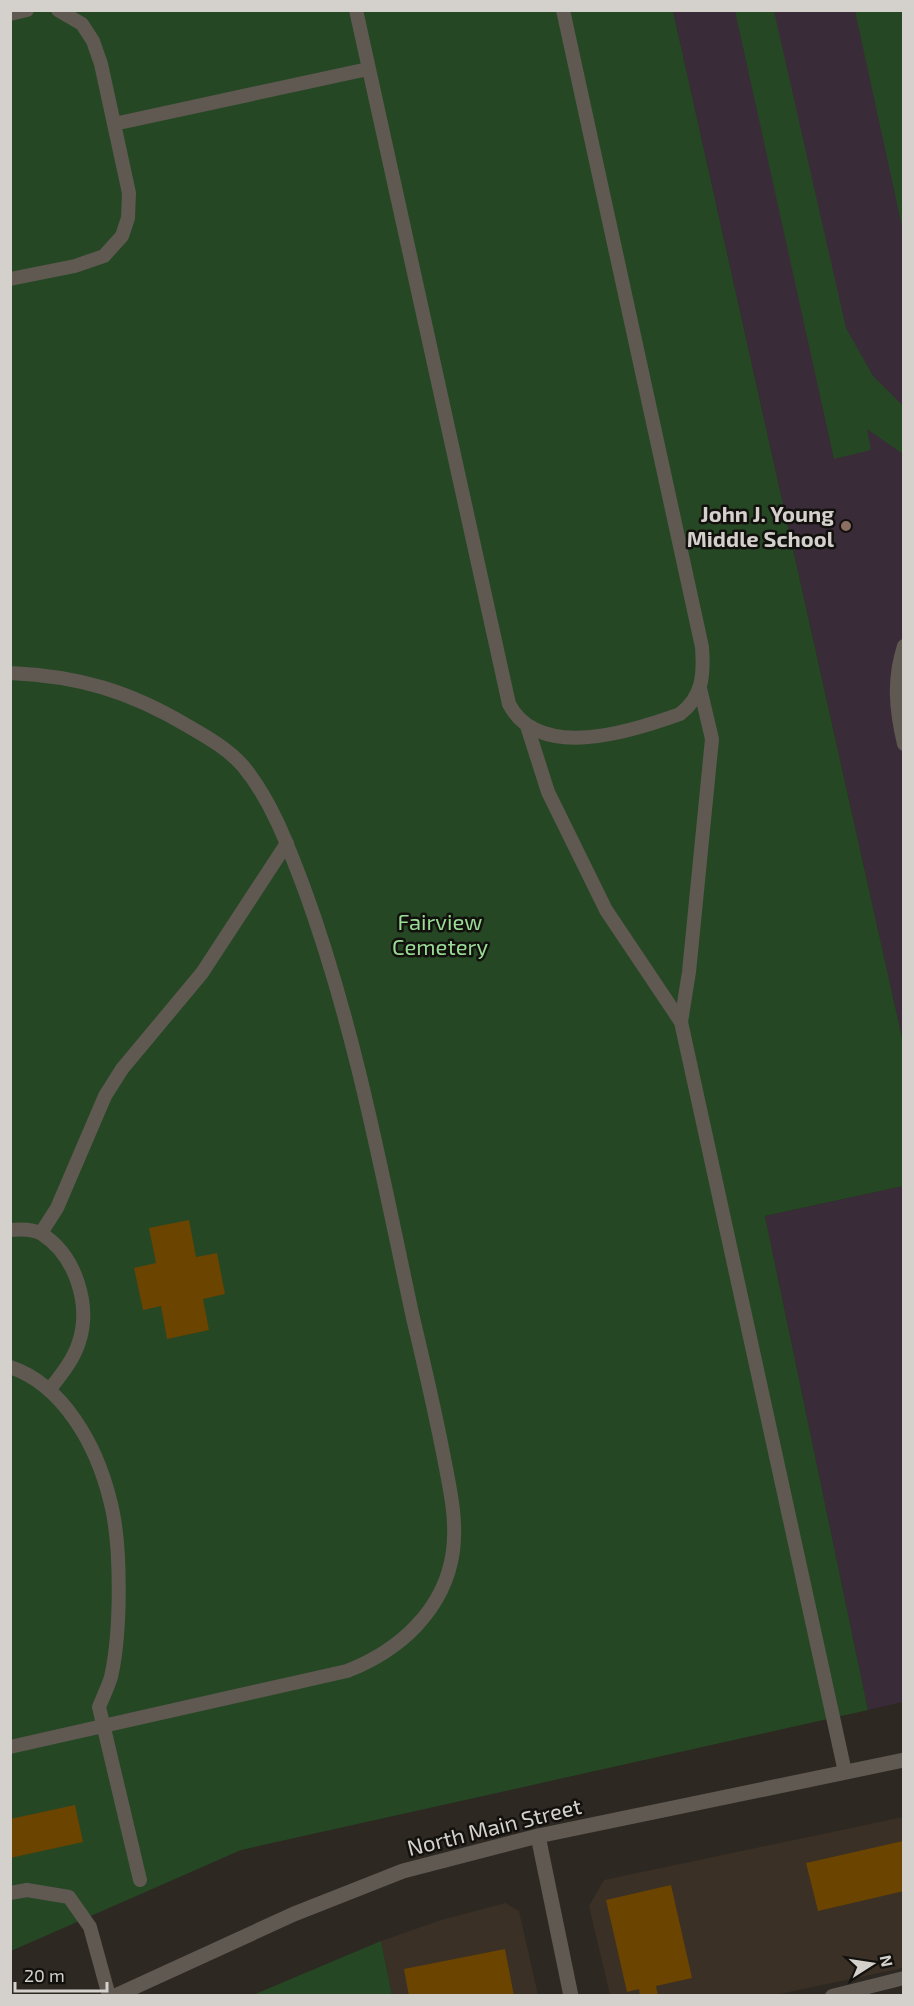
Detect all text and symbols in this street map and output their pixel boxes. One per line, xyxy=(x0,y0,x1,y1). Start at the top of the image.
place label: John J. Young Middle School xyxy=(687,500,835,551)
marker: John J. Young Middle School xyxy=(839,519,853,533)
park label: Fairview Cemetery xyxy=(392,908,488,959)
street label: North Main Street xyxy=(404,1792,584,1860)
north arrow xyxy=(842,1934,902,1994)
text: N xyxy=(877,1953,898,1968)
scale bar xyxy=(15,1955,106,1993)
text: 20 m xyxy=(24,1964,65,1986)

